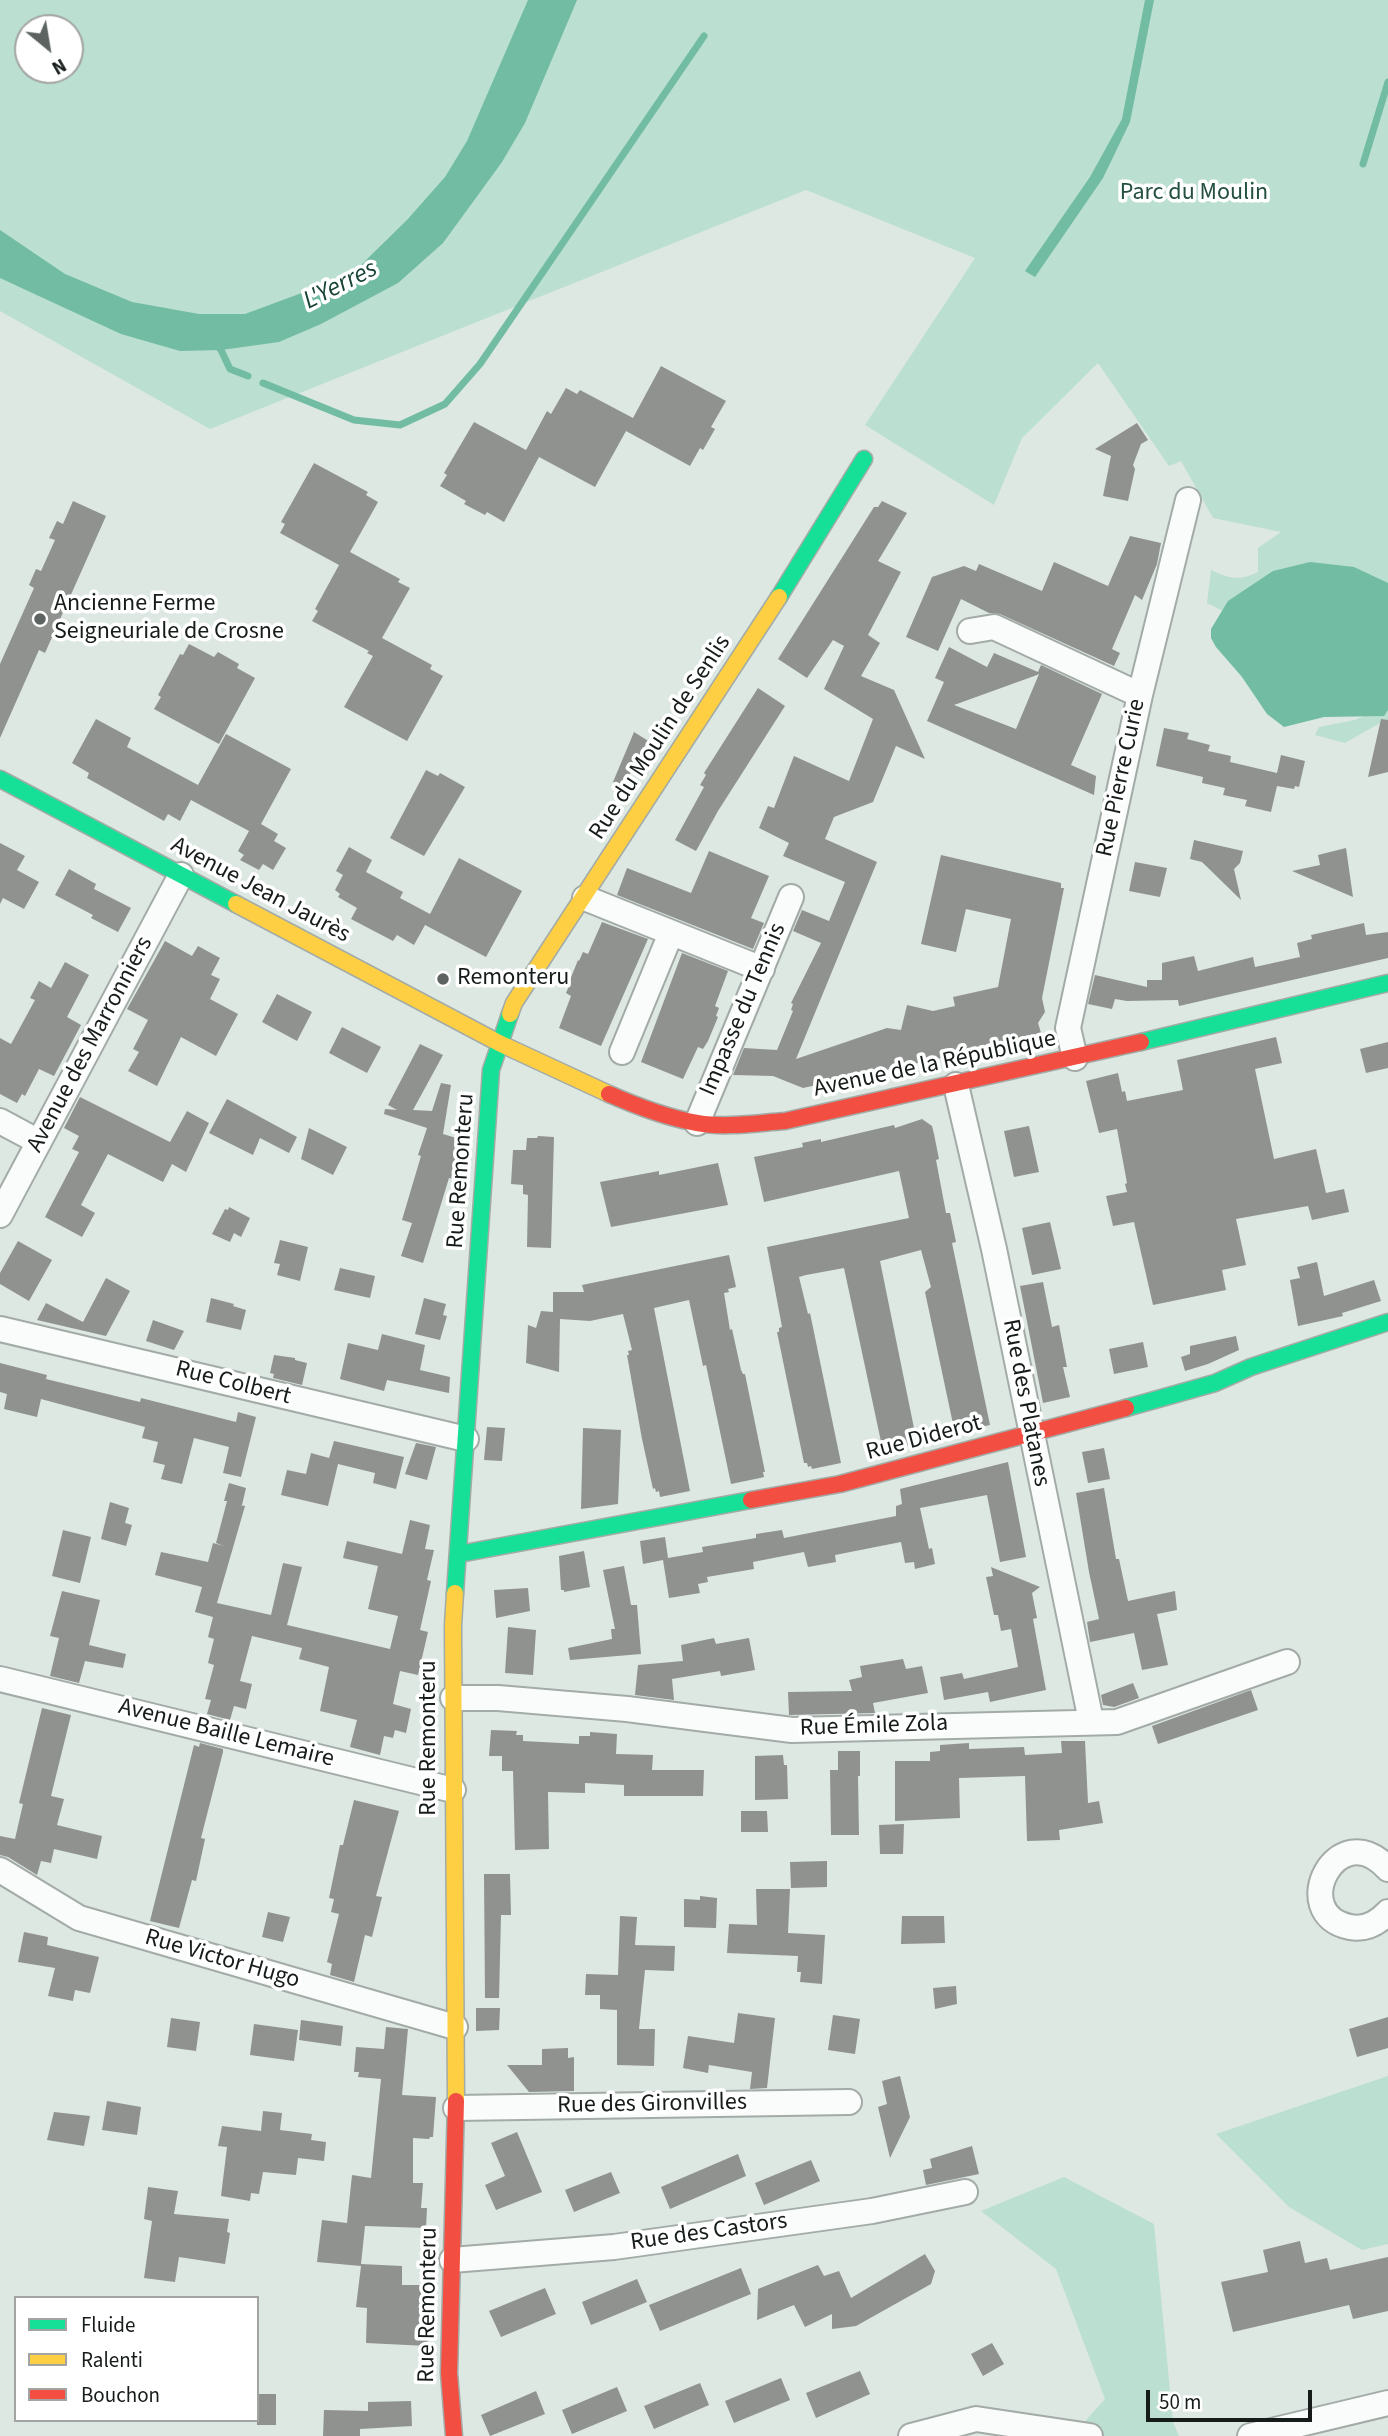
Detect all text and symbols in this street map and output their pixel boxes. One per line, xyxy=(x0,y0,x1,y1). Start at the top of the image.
north arrow xyxy=(14,14,84,84)
text: N xyxy=(47,51,71,81)
park label: Parc du Moulin xyxy=(1120,180,1268,208)
water label: L'Yerres xyxy=(299,254,383,318)
place label: Ancienne Ferme Seigneuriale de Crosne xyxy=(54,591,284,647)
marker: Ancienne Ferme Seigneuriale de Crosne xyxy=(32,611,48,627)
street label: Rue du Moulin de Senlis xyxy=(584,630,738,846)
street label: Rue Pierre Curie xyxy=(1091,696,1153,860)
street label: Avenue Jean Jaurès xyxy=(166,832,354,950)
street label: Impasse du Tennis xyxy=(695,919,793,1101)
street label: Avenue des Marronniers xyxy=(22,932,160,1158)
place label: Remonteru xyxy=(457,965,569,993)
marker: Remonteru xyxy=(435,971,451,987)
street label: Avenue de la République xyxy=(811,1025,1059,1105)
street label: Rue Remonteru xyxy=(442,1092,482,1250)
street label: Rue des Platanes xyxy=(995,1317,1055,1489)
street label: Rue Colbert xyxy=(172,1356,294,1412)
street label: Rue Diderot xyxy=(863,1410,985,1468)
street label: Rue Remonteru xyxy=(416,1660,444,1816)
street label: Avenue Baille Lemaire xyxy=(115,1693,337,1775)
street label: Rue Émile Zola xyxy=(799,1710,949,1744)
street label: Rue Victor Hugo xyxy=(141,1924,303,1996)
street label: Rue des Gironvilles xyxy=(557,2089,747,2121)
street label: Rue des Castors xyxy=(629,2208,789,2258)
street label: Rue Remonteru xyxy=(413,2227,445,2383)
legend xyxy=(14,2296,259,2422)
text: Fluide xyxy=(81,2310,135,2340)
text: Ralenti xyxy=(81,2345,143,2375)
scale bar xyxy=(1150,2376,1316,2420)
text: Bouchon xyxy=(81,2380,160,2410)
text: 50 m xyxy=(1159,2387,1201,2417)

